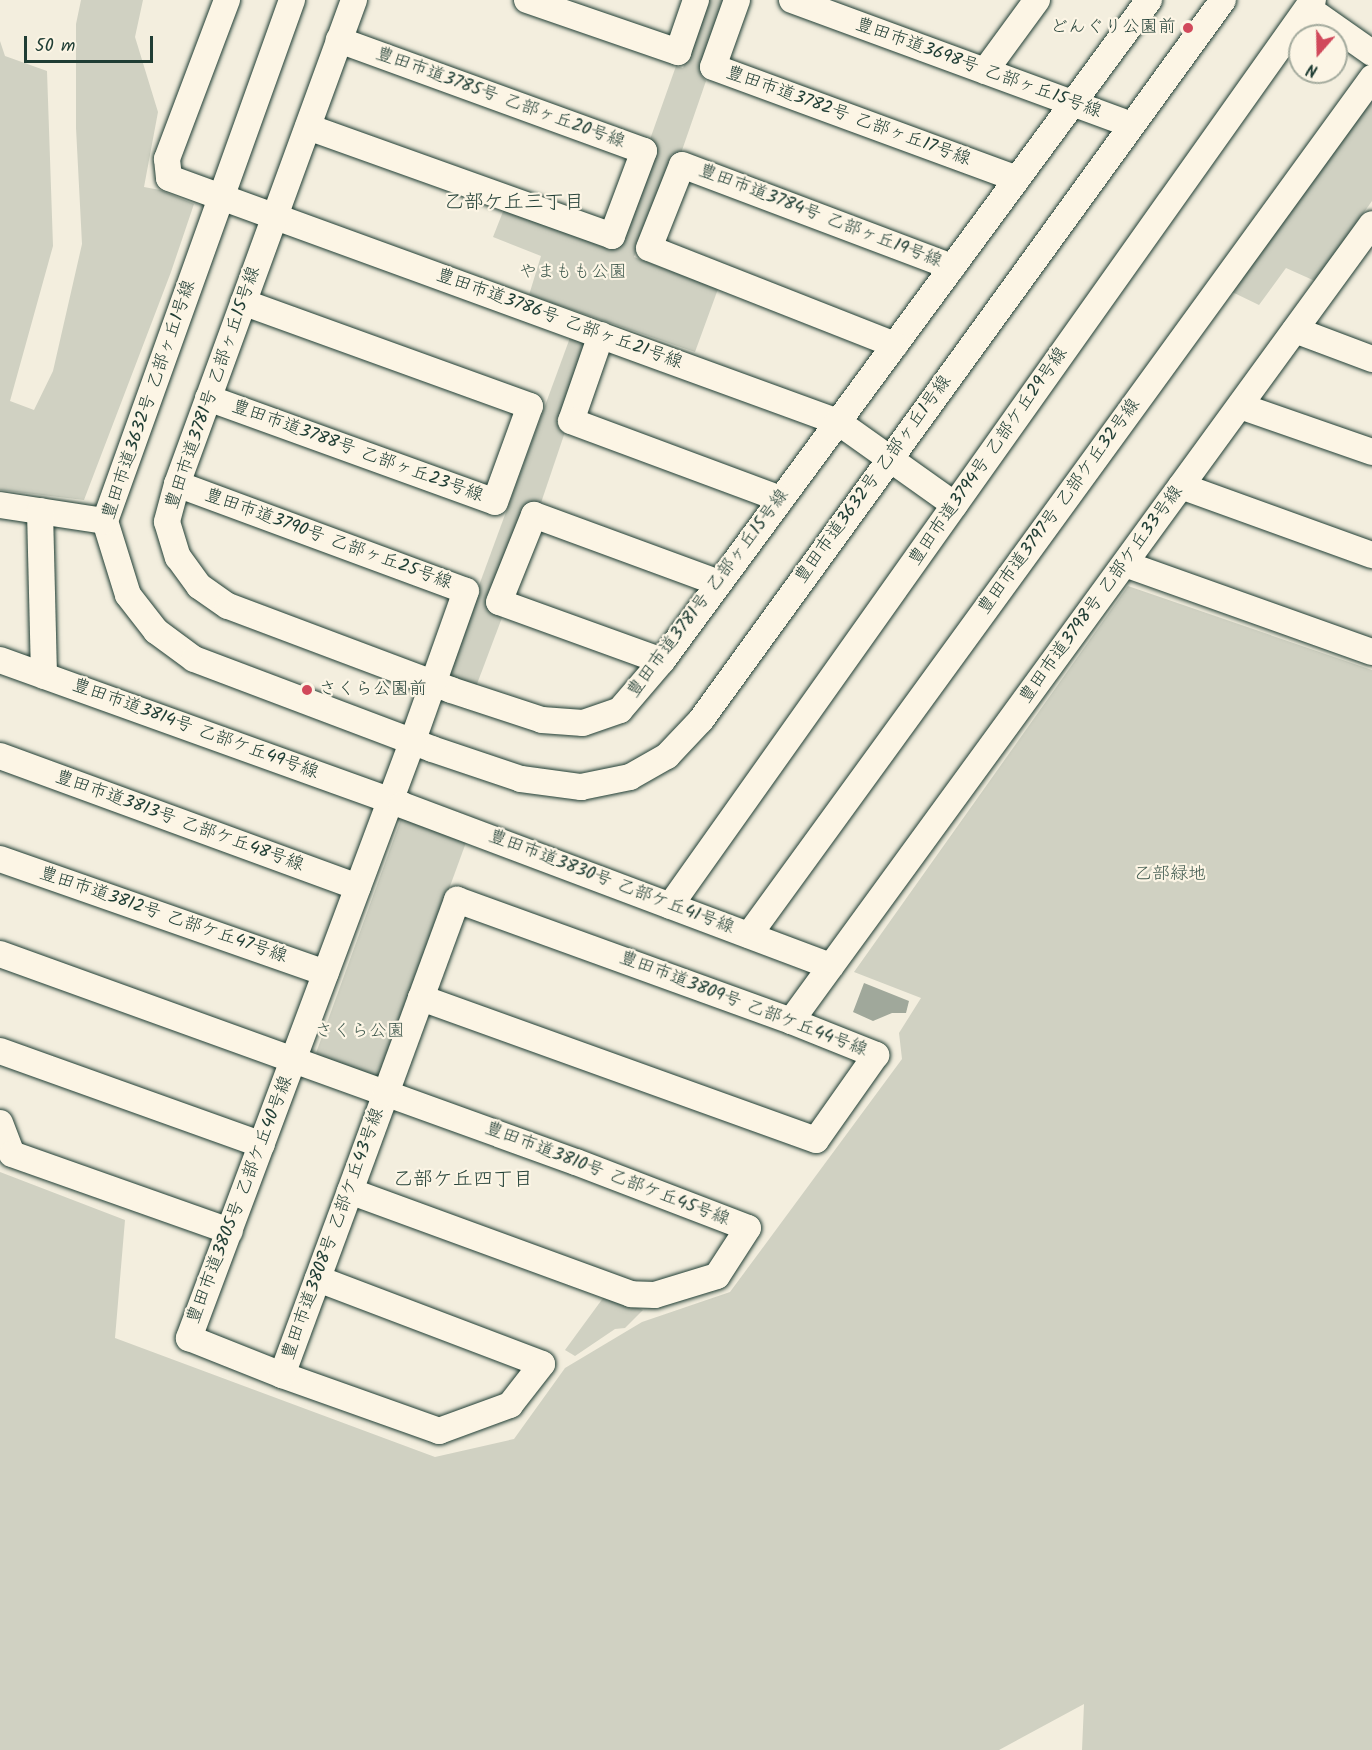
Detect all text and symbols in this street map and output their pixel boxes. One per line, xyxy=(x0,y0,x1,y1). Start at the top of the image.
street label: 豊田市道3698号 乙部ヶ丘15号線 xyxy=(852,14,1104,124)
place label: どんぐり公園前 xyxy=(1050,17,1176,39)
marker: どんぐり公園前 xyxy=(1181,21,1195,35)
scale bar xyxy=(27,24,156,62)
north arrow xyxy=(1288,24,1348,84)
text: 50 m xyxy=(35,32,75,61)
street label: 豊田市道3785号 乙部ヶ丘20号線 xyxy=(372,44,628,154)
text: N xyxy=(1303,56,1321,83)
street label: 豊田市道3782号 乙部ヶ丘17号線 xyxy=(723,63,973,171)
street label: 豊田市道3784号 乙部ヶ丘19号線 xyxy=(695,161,945,273)
district label: 乙部ケ丘三丁目 xyxy=(444,191,584,215)
park label: やまもも公園 xyxy=(519,262,627,284)
street label: 豊田市道3781号 乙部ヶ丘15号線 xyxy=(162,264,266,512)
street label: 豊田市道3786号 乙部ヶ丘21号線 xyxy=(433,265,685,375)
street label: 豊田市道3632号 乙部ヶ丘1号線 xyxy=(99,277,201,523)
street label: 豊田市道3794号 乙部ケ丘29号線 xyxy=(905,344,1073,570)
street label: 豊田市道3632号 乙部ヶ丘1号線 xyxy=(791,372,957,588)
street label: 豊田市道3797号 乙部ケ丘32号線 xyxy=(974,395,1146,619)
street label: 豊田市道3788号 乙部ヶ丘23号線 xyxy=(228,396,486,508)
street label: 豊田市道3798号 乙部ケ丘33号線 xyxy=(1016,482,1188,708)
street label: 豊田市道3790号 乙部ヶ丘25号線 xyxy=(201,485,455,595)
street label: 豊田市道3781号 乙部ヶ丘15号線 xyxy=(623,485,795,703)
street label: 豊田市道3814号 乙部ケ丘49号線 xyxy=(69,675,321,785)
place label: さくら公園前 xyxy=(319,679,427,701)
marker: さくら公園前 xyxy=(300,683,314,697)
street label: 豊田市道3813号 乙部ケ丘48号線 xyxy=(52,767,306,877)
street label: 豊田市道3830号 乙部ケ丘41号線 xyxy=(485,826,737,940)
street label: 豊田市道3812号 乙部ケ丘47号線 xyxy=(36,863,290,969)
park label: 乙部緑地 xyxy=(1134,864,1206,886)
street label: 豊田市道3809号 乙部ケ丘44号線 xyxy=(616,948,870,1062)
park label: さくら公園 xyxy=(315,1021,405,1043)
street label: 豊田市道3805号 乙部ケ丘40号線 xyxy=(184,1073,298,1327)
street label: 豊田市道3808号 乙部ケ丘43号線 xyxy=(278,1105,390,1363)
street label: 豊田市道3810号 乙部ケ丘45号線 xyxy=(481,1118,733,1232)
district label: 乙部ケ丘四丁目 xyxy=(393,1168,533,1192)

